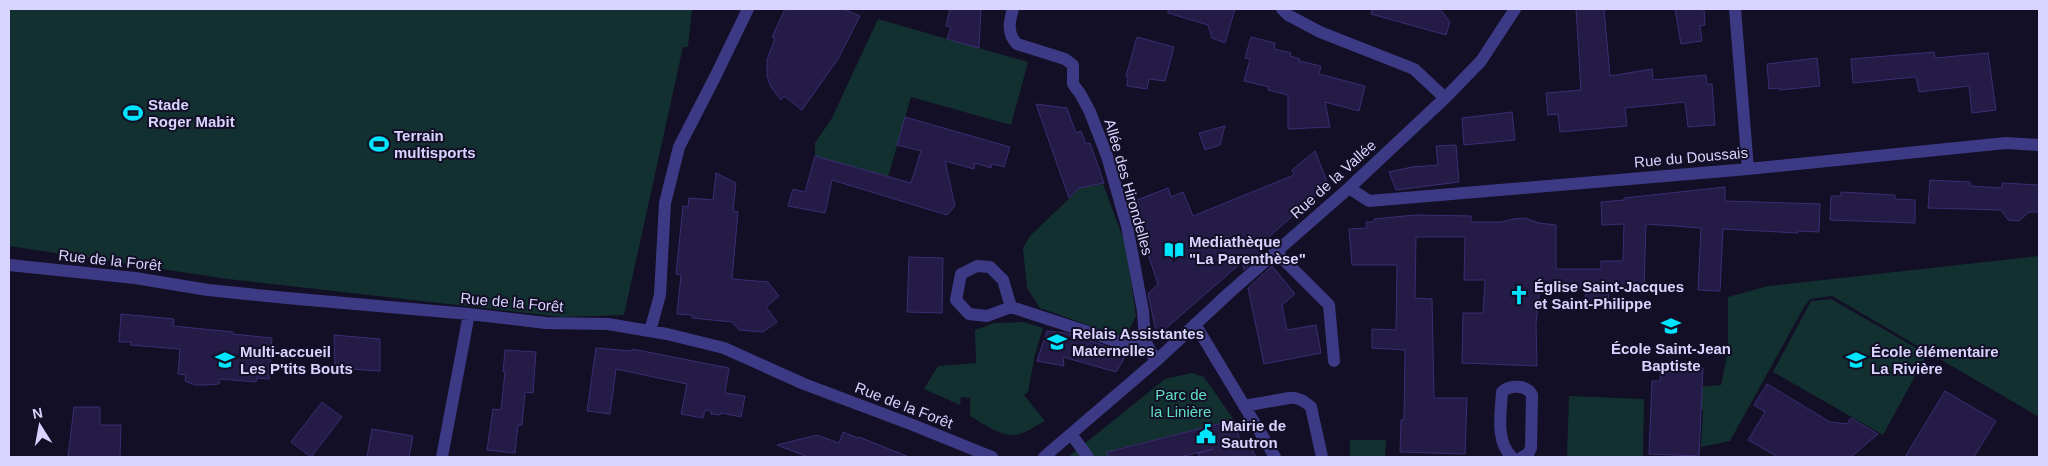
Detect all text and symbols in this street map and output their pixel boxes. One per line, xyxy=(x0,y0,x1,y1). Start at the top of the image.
place label: Stade Roger Mabit xyxy=(148,96,235,130)
sports icon: Stade Roger Mabit xyxy=(122,102,144,124)
street label: Allée des Hirondelles xyxy=(1101,117,1157,257)
place label: Terrain multisports xyxy=(394,127,476,161)
sports icon: Terrain multisports xyxy=(368,133,390,155)
street label: Rue de la Vallée xyxy=(1287,136,1379,222)
street label: Rue du Doussais xyxy=(1633,144,1749,170)
place label: Mediathèque "La Parenthèse" xyxy=(1189,233,1306,267)
library icon: Mediathèque "La Parenthèse" xyxy=(1163,239,1185,261)
street label: Rue de la Forêt xyxy=(58,246,163,274)
place label: Église Saint-Jacques et Saint-Philippe xyxy=(1534,278,1684,312)
church icon: Église Saint-Jacques et Saint-Philippe xyxy=(1508,284,1530,306)
street label: Rue de la Forêt xyxy=(460,289,565,315)
school or university icon: École Saint-Jean Baptiste xyxy=(1660,315,1682,337)
place label: Relais Assistantes Maternelles xyxy=(1072,325,1204,359)
school or university icon: Relais Assistantes Maternelles xyxy=(1046,331,1068,353)
place label: École Saint-Jean Baptiste xyxy=(1611,340,1731,374)
place label: Multi-accueil Les P'tits Bouts xyxy=(240,343,353,377)
place label: École élémentaire La Rivière xyxy=(1871,343,1999,377)
school or university icon: Multi-accueil Les P'tits Bouts xyxy=(214,349,236,371)
school or university icon: École élémentaire La Rivière xyxy=(1845,349,1867,371)
street label: Rue de la Forêt xyxy=(853,379,956,432)
park label: Parc de la Linière xyxy=(1151,386,1211,420)
north arrow xyxy=(15,401,65,451)
text: N xyxy=(31,404,44,422)
place label: Mairie de Sautron xyxy=(1221,417,1286,451)
public building icon: Mairie de Sautron xyxy=(1195,423,1217,445)

